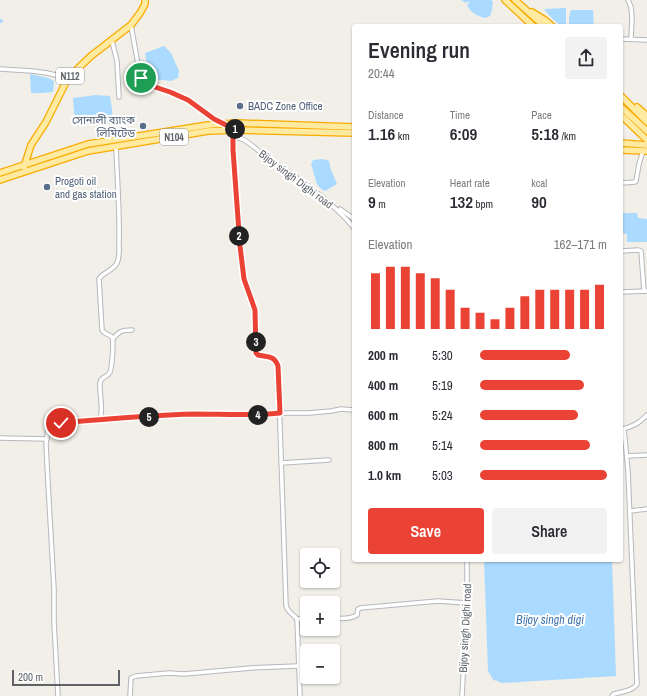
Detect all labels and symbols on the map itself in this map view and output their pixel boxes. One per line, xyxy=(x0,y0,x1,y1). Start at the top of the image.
pin xyxy=(124,61,158,95)
road number: N112 xyxy=(56,68,84,84)
place label: BADC Zone Office xyxy=(248,99,323,113)
marker: BADC Zone Office xyxy=(235,101,245,111)
place label: সোনালী ব্যাংক লিমিটেড xyxy=(72,113,135,140)
pin: 1 xyxy=(225,119,245,139)
marker: সোনালী ব্যাংক লিমিটেড xyxy=(138,121,148,131)
road number: N104 xyxy=(160,129,188,145)
street label: Bijoy singh Dighi road xyxy=(256,147,336,211)
place label: Progoti oil and gas station xyxy=(55,174,117,201)
marker: Progoti oil and gas station xyxy=(42,182,52,192)
pin: 2 xyxy=(229,226,249,246)
pin: 3 xyxy=(246,332,266,352)
pin: 4 xyxy=(248,405,268,425)
pin xyxy=(44,406,78,440)
pin: 5 xyxy=(139,407,159,427)
street label: Bijoy singh Dighi road xyxy=(456,583,474,673)
water label: Bijoy singh digi xyxy=(516,612,584,628)
scale bar xyxy=(12,668,120,687)

